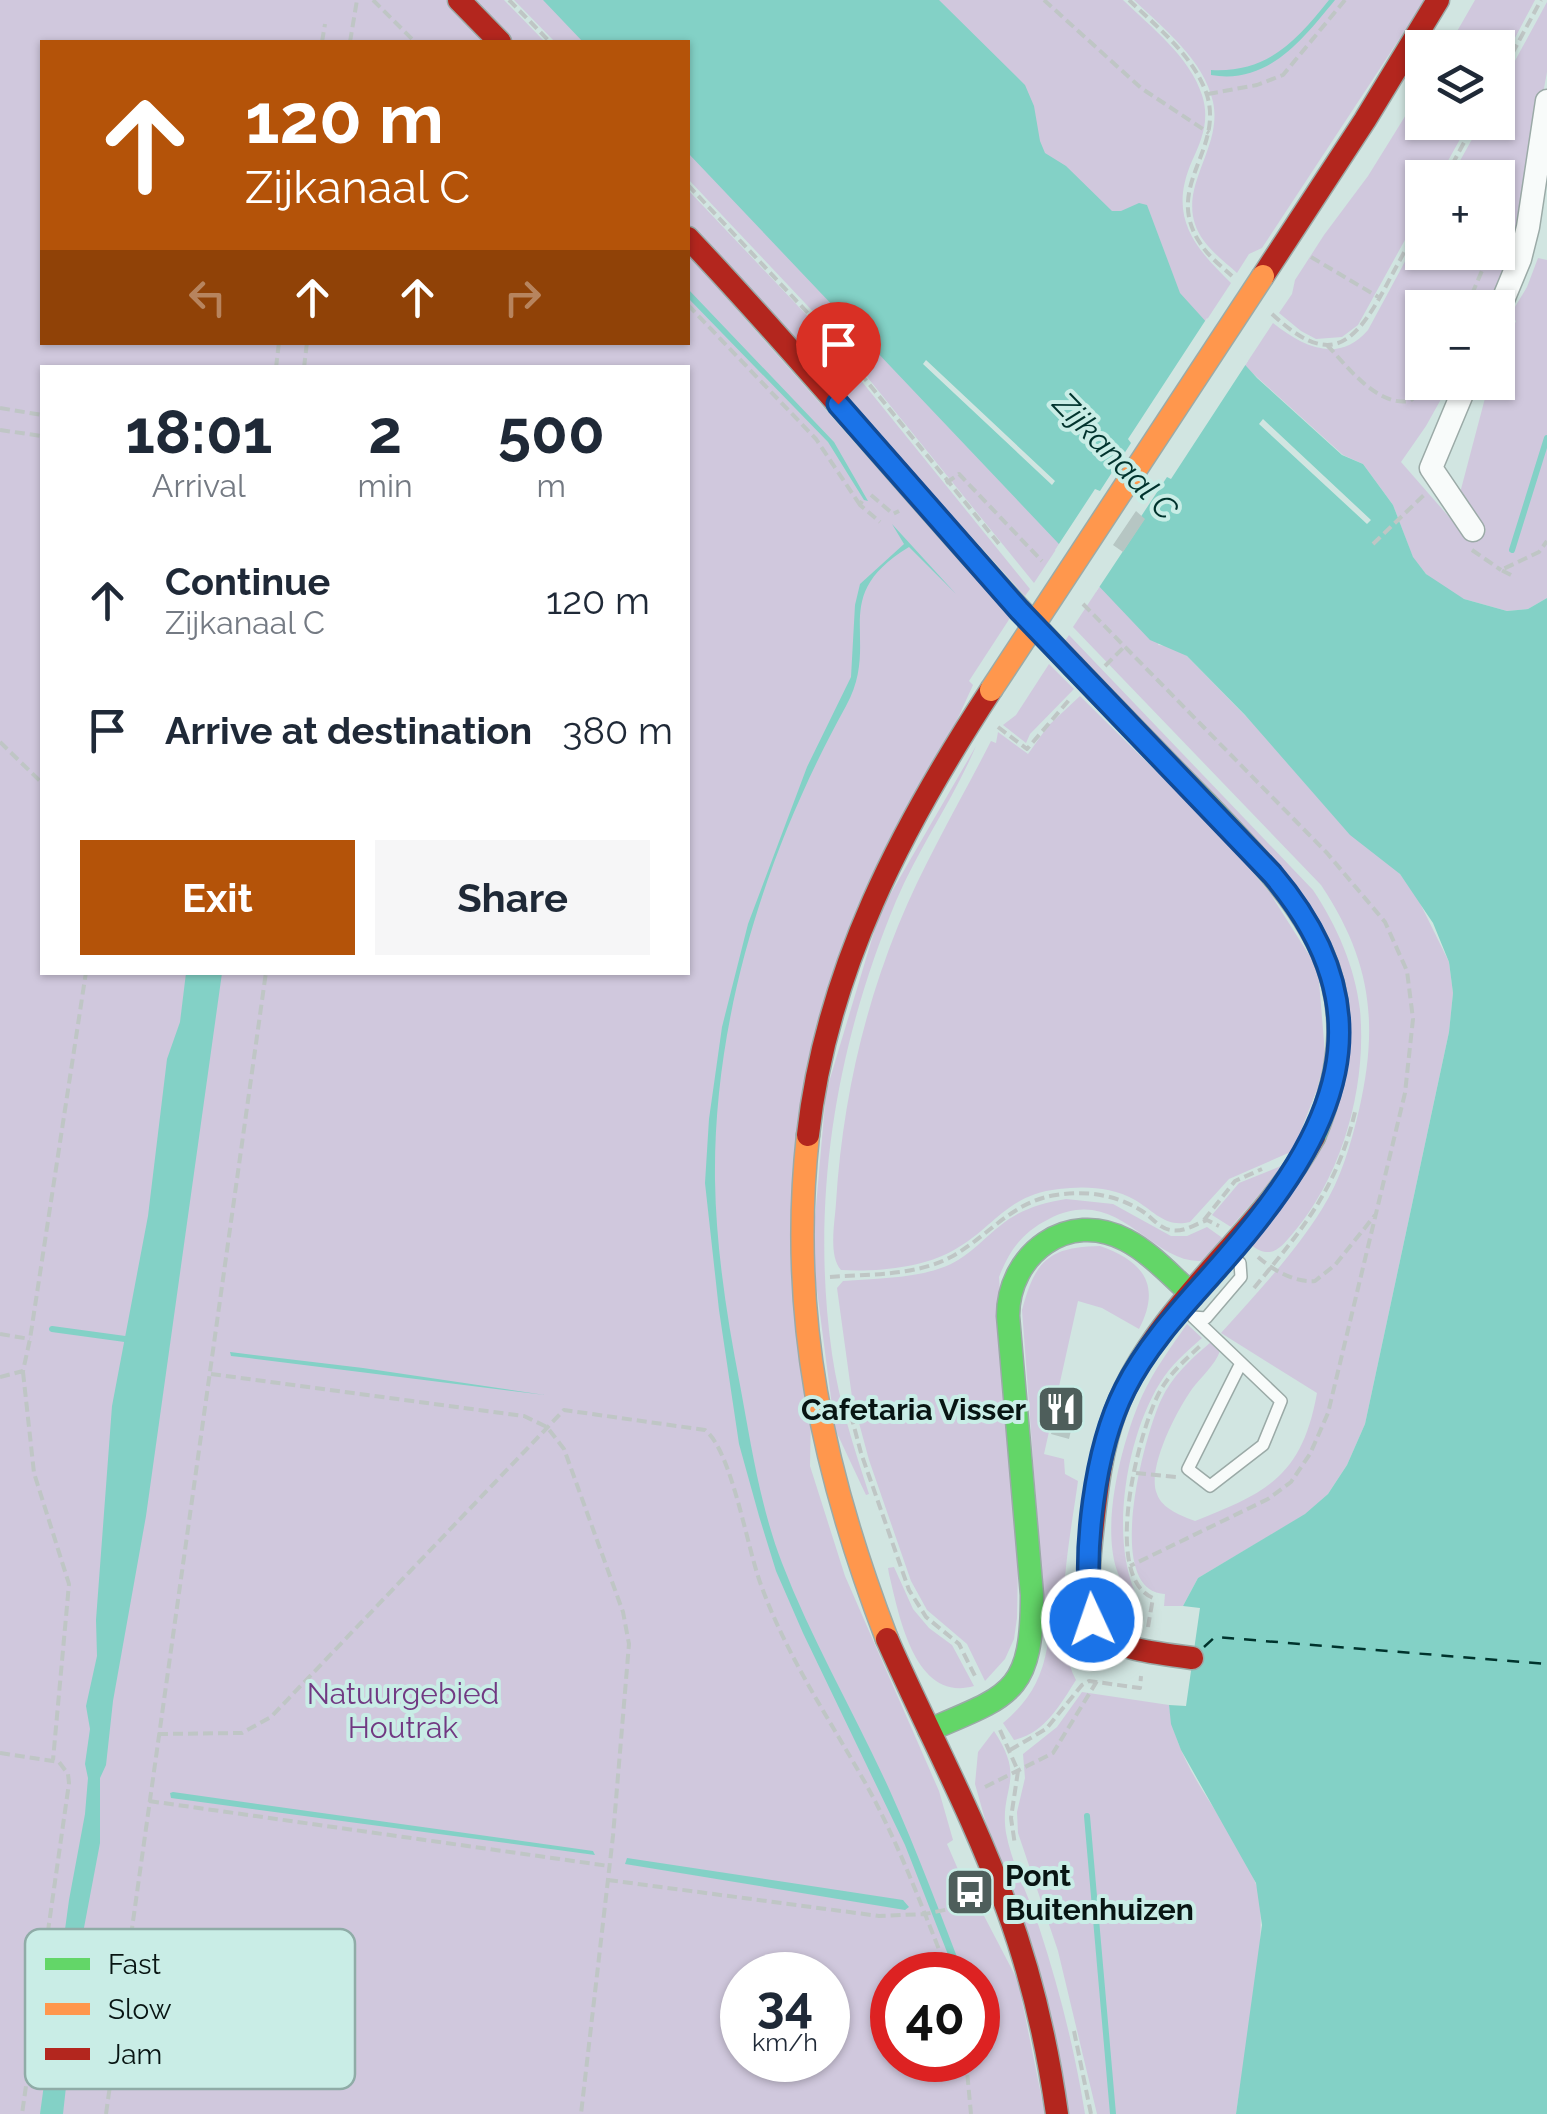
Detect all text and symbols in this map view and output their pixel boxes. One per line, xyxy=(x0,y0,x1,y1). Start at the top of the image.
map controls xyxy=(1405,30,1515,400)
button: layers xyxy=(1405,30,1515,140)
text: 120 m xyxy=(245,77,444,159)
icon: ahead xyxy=(80,80,210,210)
button: + xyxy=(1405,160,1515,270)
text: Zijkanaal C xyxy=(245,161,470,214)
icon: left xyxy=(180,270,235,325)
icon: ahead xyxy=(285,270,340,325)
icon: ahead xyxy=(390,270,445,325)
icon: right xyxy=(495,270,550,325)
button: − xyxy=(1405,290,1515,400)
pin xyxy=(796,302,881,405)
icon: arrive xyxy=(811,317,866,372)
water label: Zijkanaal C xyxy=(1045,384,1186,528)
text: 18:01 xyxy=(125,397,272,467)
text: 2 xyxy=(368,397,402,467)
text: 500 xyxy=(498,397,605,467)
text: Arrival xyxy=(152,467,246,504)
text: min xyxy=(358,467,413,504)
text: m xyxy=(537,467,566,504)
text: Continue xyxy=(165,559,330,604)
icon: ahead xyxy=(80,573,135,628)
text: 120 m xyxy=(546,578,650,623)
text: Zijkanaal C xyxy=(165,604,325,641)
icon: arrive xyxy=(80,703,135,758)
text: Arrive at destination xyxy=(165,708,532,753)
text: 380 m xyxy=(562,708,673,753)
button: Exit xyxy=(80,840,355,955)
button: Share xyxy=(375,840,650,955)
restaurant icon: Cafetaria Visser xyxy=(1035,1383,1087,1435)
place label: Cafetaria Visser xyxy=(801,1392,1026,1427)
position arrow xyxy=(1040,1568,1144,1672)
park label: Natuurgebied Houtrak xyxy=(307,1676,499,1745)
place label: Pont Buitenhuizen xyxy=(1005,1858,1194,1927)
bus stop icon: Pont Buitenhuizen xyxy=(944,1866,996,1918)
legend xyxy=(25,1929,355,2089)
text: Fast xyxy=(108,1948,161,1981)
speed limit sign: 40 xyxy=(870,1952,1000,2082)
text: 34 xyxy=(757,1975,813,2034)
text: Slow xyxy=(108,1993,172,2026)
text: km/h xyxy=(752,2027,818,2057)
text: Jam xyxy=(108,2038,162,2071)

